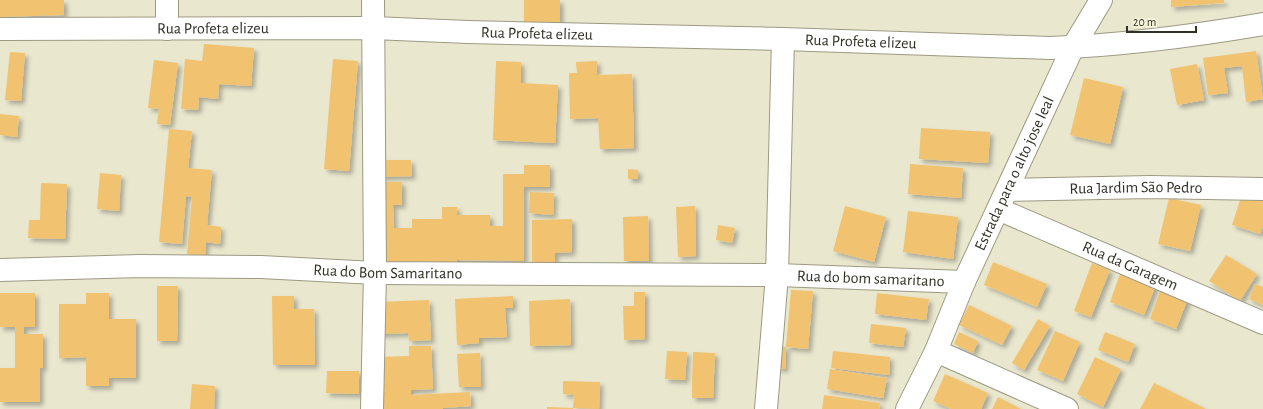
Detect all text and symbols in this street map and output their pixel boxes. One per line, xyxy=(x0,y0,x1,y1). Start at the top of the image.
scale bar xyxy=(1127,8,1196,34)
text: 20 m xyxy=(1133,16,1156,28)
street label: Rua Profeta elizeu xyxy=(157,20,269,37)
street label: Rua Profeta elizeu xyxy=(481,24,593,43)
street label: Rua Profeta elizeu xyxy=(805,32,917,52)
street label: Estrada para o alto jose leal xyxy=(972,94,1057,253)
street label: Rua Jardim São Pedro xyxy=(1069,179,1203,197)
street label: Rua da Garagem xyxy=(1080,238,1180,293)
street label: Rua do Bom Samaritano xyxy=(313,262,463,281)
street label: Rua do bom samaritano xyxy=(797,268,945,289)

